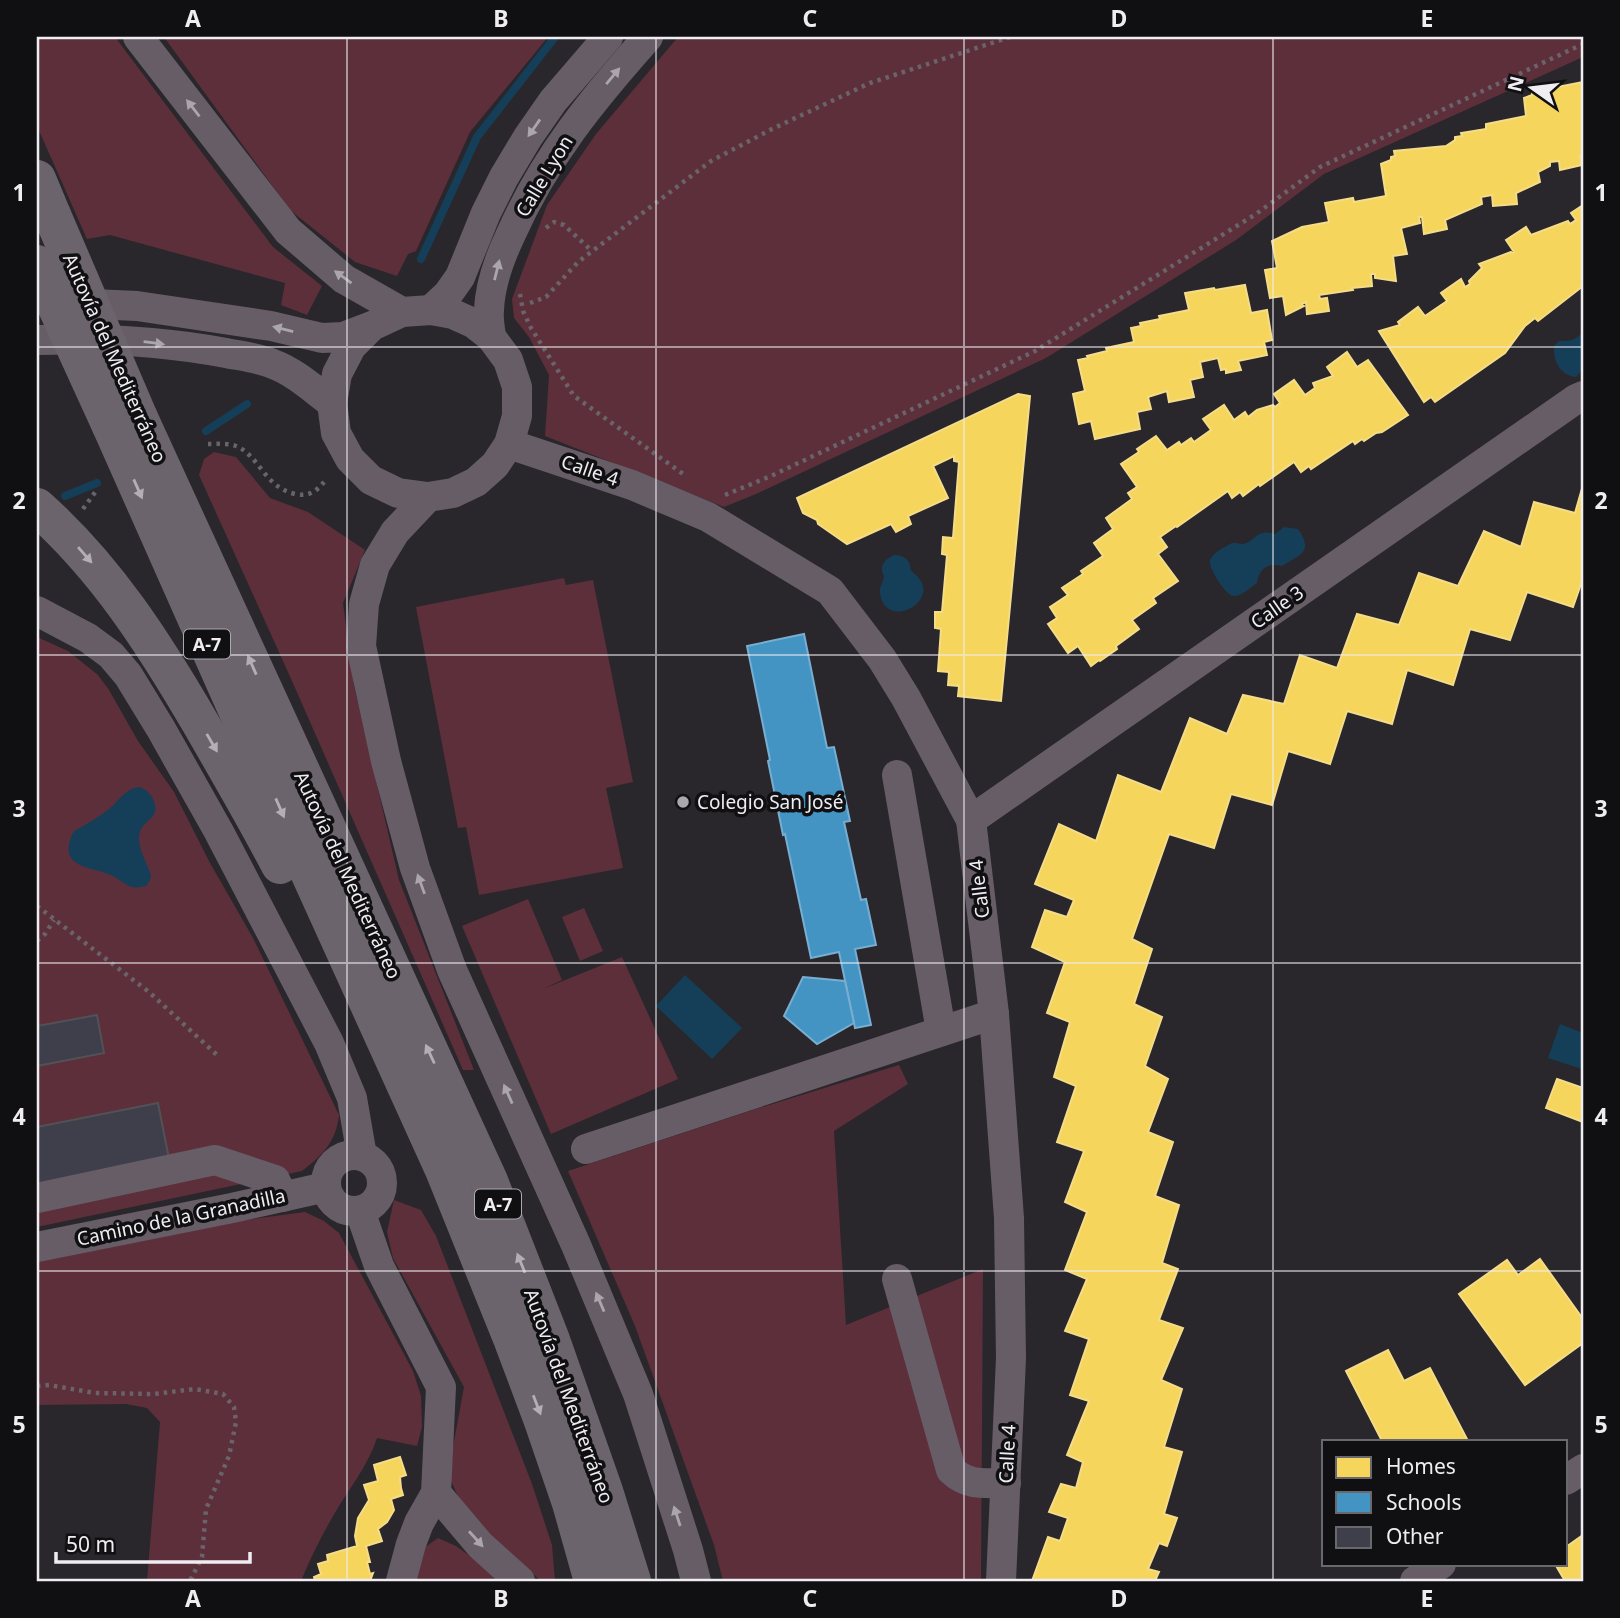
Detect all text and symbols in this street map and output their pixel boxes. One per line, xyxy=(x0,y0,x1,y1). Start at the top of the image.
text: A xyxy=(185,2,201,34)
text: B xyxy=(493,2,509,34)
text: C xyxy=(803,2,818,34)
text: D xyxy=(1111,2,1127,34)
text: E xyxy=(1421,2,1433,34)
north arrow xyxy=(1498,52,1568,122)
one-way arrow xyxy=(606,67,621,85)
text: N xyxy=(1501,73,1530,95)
one-way arrow xyxy=(187,99,201,117)
one-way arrow xyxy=(528,118,541,137)
street label: Calle Lyon xyxy=(509,130,579,222)
text: 1 xyxy=(12,176,26,208)
text: 1 xyxy=(1594,176,1608,208)
street label: Autovía del Mediterráneo xyxy=(57,249,173,467)
one-way arrow xyxy=(492,259,503,281)
one-way arrow xyxy=(334,270,352,284)
one-way arrow xyxy=(272,323,294,334)
one-way arrow xyxy=(143,337,165,348)
street label: Calle 4 xyxy=(558,448,622,492)
one-way arrow xyxy=(133,478,144,499)
text: 2 xyxy=(12,484,26,516)
text: 2 xyxy=(1594,484,1608,516)
one-way arrow xyxy=(77,546,93,564)
street label: Calle 3 xyxy=(1245,579,1309,635)
road number: A-7 xyxy=(184,630,230,658)
one-way arrow xyxy=(246,655,258,675)
one-way arrow xyxy=(206,734,218,753)
street label: Autovía del Mediterráneo xyxy=(288,767,408,983)
place label: Colegio San José xyxy=(697,789,843,815)
text: 3 xyxy=(12,792,26,824)
text: 3 xyxy=(1594,792,1608,824)
marker: Colegio San José xyxy=(675,794,691,810)
one-way arrow xyxy=(275,798,286,819)
street label: Calle 4 xyxy=(962,858,995,920)
one-way arrow xyxy=(415,873,426,894)
one-way arrow xyxy=(424,1044,436,1064)
one-way arrow xyxy=(502,1084,514,1104)
text: 4 xyxy=(12,1100,26,1132)
text: 4 xyxy=(1594,1100,1608,1132)
street label: Camino de la Granadilla xyxy=(74,1182,288,1252)
road number: A-7 xyxy=(475,1190,521,1218)
one-way arrow xyxy=(515,1252,526,1273)
street label: Autovía del Mediterráneo xyxy=(518,1285,620,1507)
one-way arrow xyxy=(594,1292,606,1312)
one-way arrow xyxy=(532,1394,543,1415)
text: 5 xyxy=(12,1408,26,1440)
text: 5 xyxy=(1594,1408,1608,1440)
street label: Calle 4 xyxy=(992,1424,1022,1484)
legend xyxy=(1322,1440,1568,1566)
text: Homes xyxy=(1386,1452,1456,1480)
text: Schools xyxy=(1386,1488,1461,1516)
one-way arrow xyxy=(672,1505,682,1526)
scale bar xyxy=(56,1520,250,1564)
text: Other xyxy=(1386,1522,1444,1550)
text: 50 m xyxy=(66,1530,115,1558)
one-way arrow xyxy=(467,1530,483,1547)
text: A xyxy=(185,1582,201,1614)
text: B xyxy=(493,1582,509,1614)
text: C xyxy=(803,1582,818,1614)
text: D xyxy=(1111,1582,1127,1614)
text: E xyxy=(1421,1582,1433,1614)

